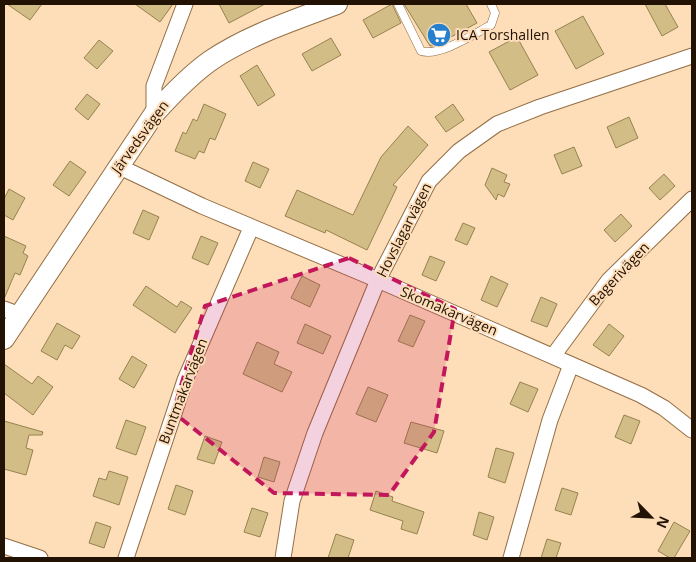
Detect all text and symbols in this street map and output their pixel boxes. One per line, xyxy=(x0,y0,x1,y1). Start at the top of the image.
supermarket icon: ICA Torshallen xyxy=(426,22,452,48)
place label: ICA Torshallen xyxy=(456,25,550,44)
street label: Järvedsvägen xyxy=(105,96,173,179)
street label: Hovslagarvägen xyxy=(372,179,436,280)
street label: Bagerivägen xyxy=(584,238,653,310)
street label: Skomakarvägen xyxy=(398,282,501,340)
street label: Buntmakarvägen xyxy=(154,335,211,446)
north arrow xyxy=(626,492,676,542)
text: N xyxy=(652,513,674,532)

